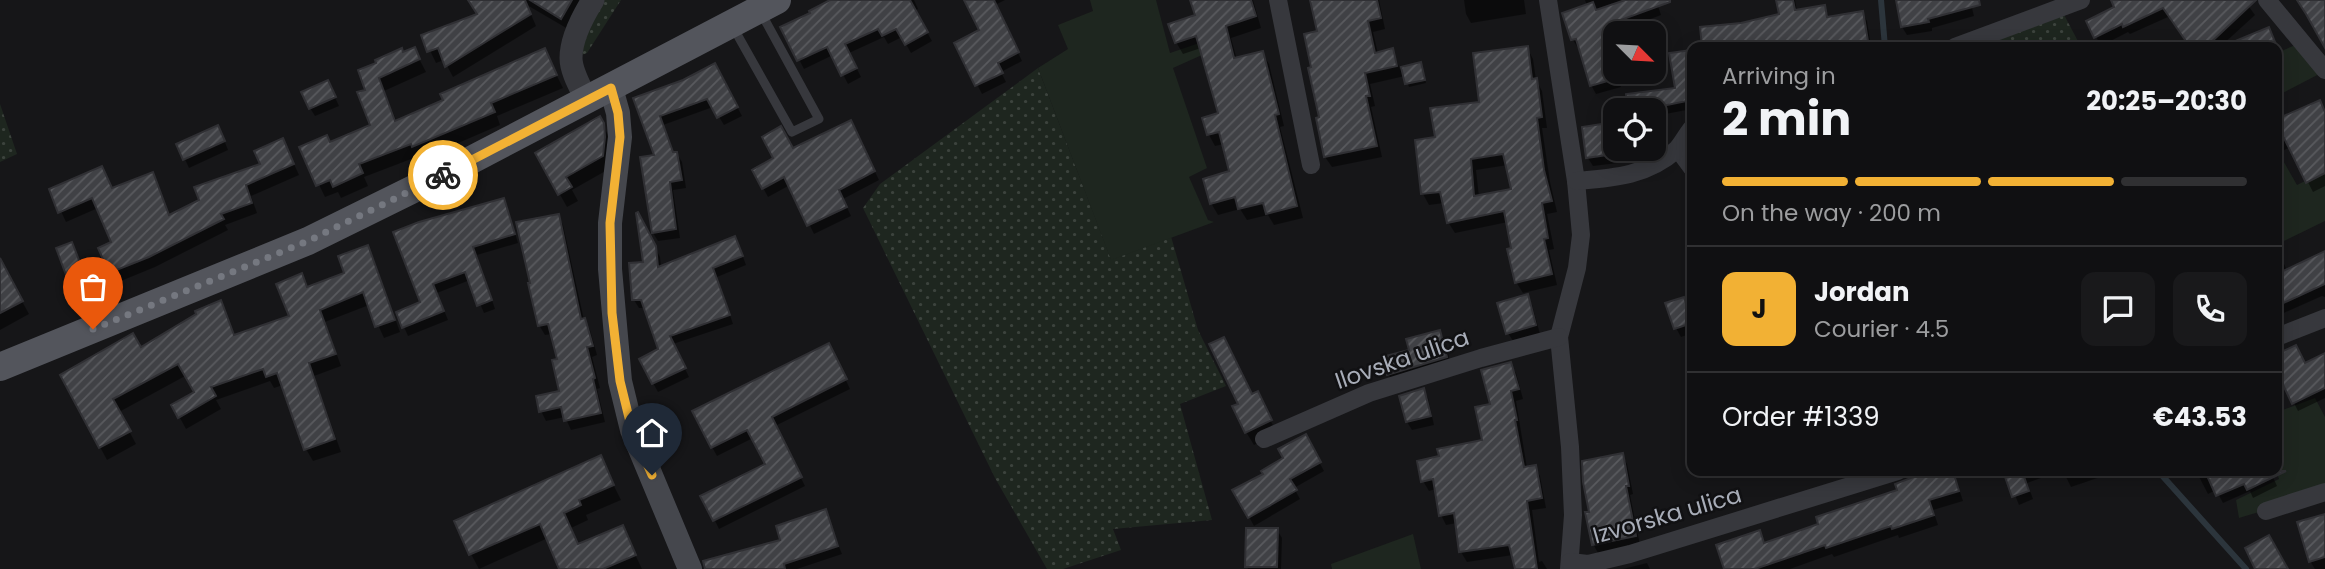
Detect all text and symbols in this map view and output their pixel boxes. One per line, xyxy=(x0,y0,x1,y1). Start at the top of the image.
north arrow xyxy=(1603,21,1666,84)
map controls xyxy=(1603,21,1666,161)
text: Arriving in xyxy=(1722,60,1836,92)
text: 20:25–20:30 xyxy=(2086,83,2247,119)
text: 2 min xyxy=(1722,87,1851,151)
button: locate xyxy=(1603,98,1666,161)
courier xyxy=(408,140,478,210)
icon: bike xyxy=(424,156,462,194)
text: On the way · 200 m xyxy=(1722,197,1941,229)
pin xyxy=(63,257,123,329)
icon: bag xyxy=(74,268,112,306)
button: chat xyxy=(2081,272,2155,346)
button: phone xyxy=(2173,272,2247,346)
text: Jordan xyxy=(1814,274,1910,310)
text: J xyxy=(1751,291,1767,327)
text: Courier · 4.5 xyxy=(1814,313,1949,345)
street label: Ilovska ulica xyxy=(1331,321,1473,397)
text: Order #1339 xyxy=(1722,399,1880,435)
text: €43.53 xyxy=(2153,399,2247,435)
pin xyxy=(622,403,682,475)
icon: home xyxy=(633,414,671,452)
street label: Izvorska ulica xyxy=(1589,478,1745,552)

